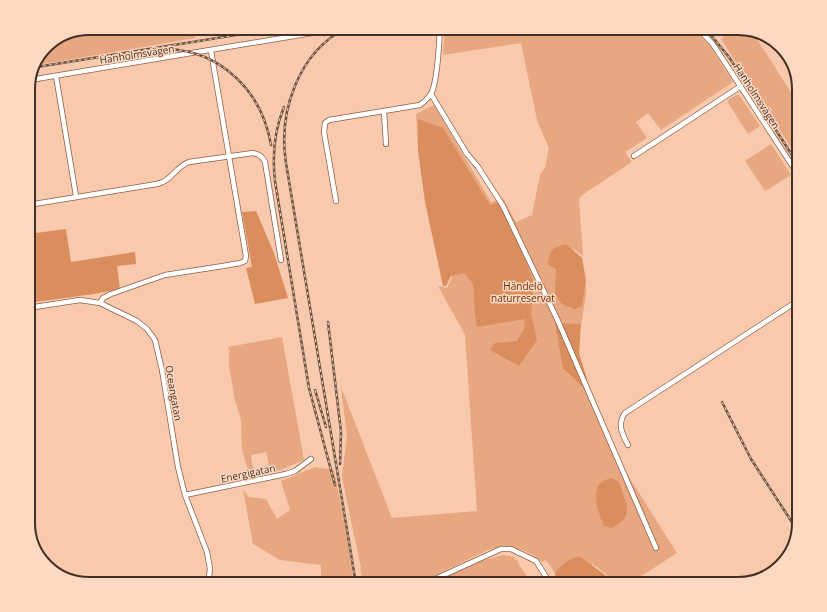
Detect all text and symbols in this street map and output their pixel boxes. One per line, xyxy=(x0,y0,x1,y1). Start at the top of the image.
street label: Hanholmsvägen xyxy=(99,41,175,67)
street label: Hanholmsvägen xyxy=(731,61,783,131)
park label: Händelö naturreservat xyxy=(491,279,555,305)
street label: Oceangatan xyxy=(162,364,186,422)
street label: Energigatan xyxy=(219,460,277,486)

